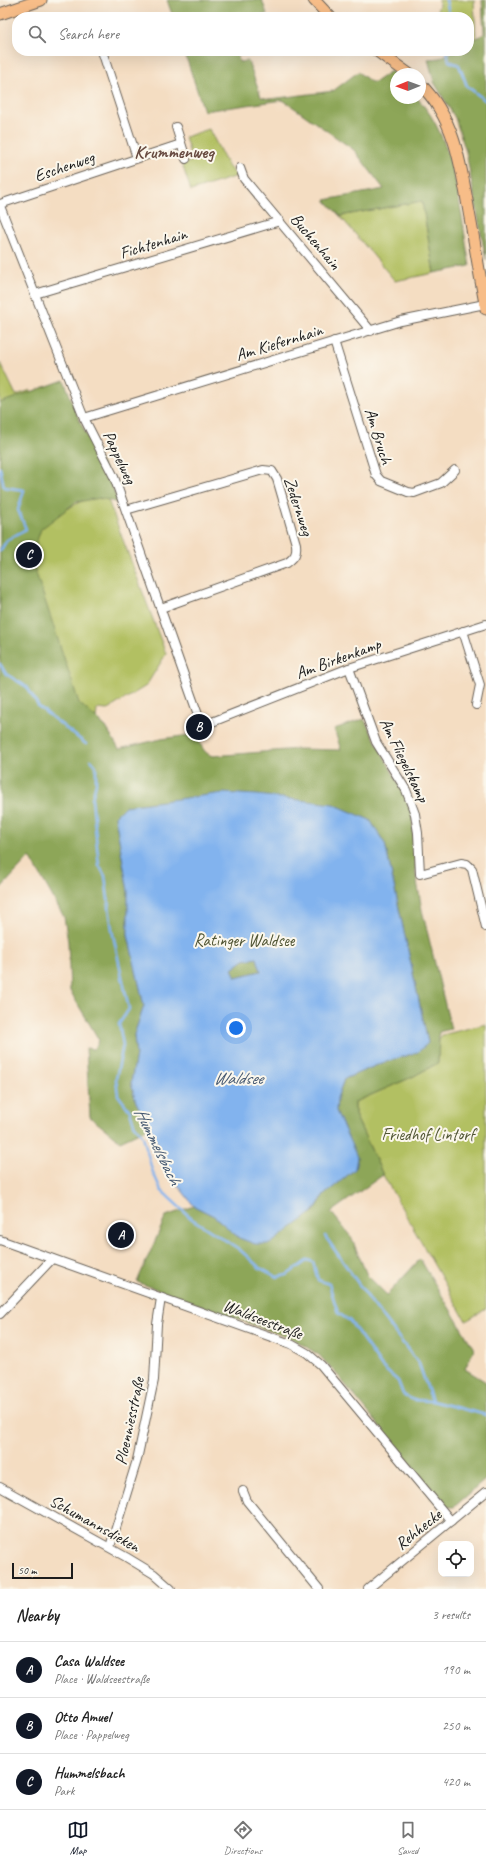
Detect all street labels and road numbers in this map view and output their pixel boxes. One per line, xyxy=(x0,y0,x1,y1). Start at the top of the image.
street label: Eschenweg xyxy=(31,146,98,186)
street label: Buchenhain xyxy=(286,209,346,274)
street label: Fichtenhain xyxy=(117,223,191,264)
street label: Am Kiefernhain xyxy=(233,319,326,366)
street label: Am Bruch xyxy=(360,406,397,468)
street label: Pappelweg xyxy=(98,427,142,489)
street label: Zedernweg xyxy=(279,474,318,540)
street label: Am Birkenkamp xyxy=(293,633,385,684)
street label: Am Fliegelskamp xyxy=(375,715,435,807)
street label: Waldseestraße xyxy=(220,1295,307,1345)
street label: Ploenniesstraße xyxy=(110,1374,149,1467)
street label: Schumannsdieken xyxy=(46,1490,145,1558)
street label: Rehhecke xyxy=(391,1503,447,1554)

